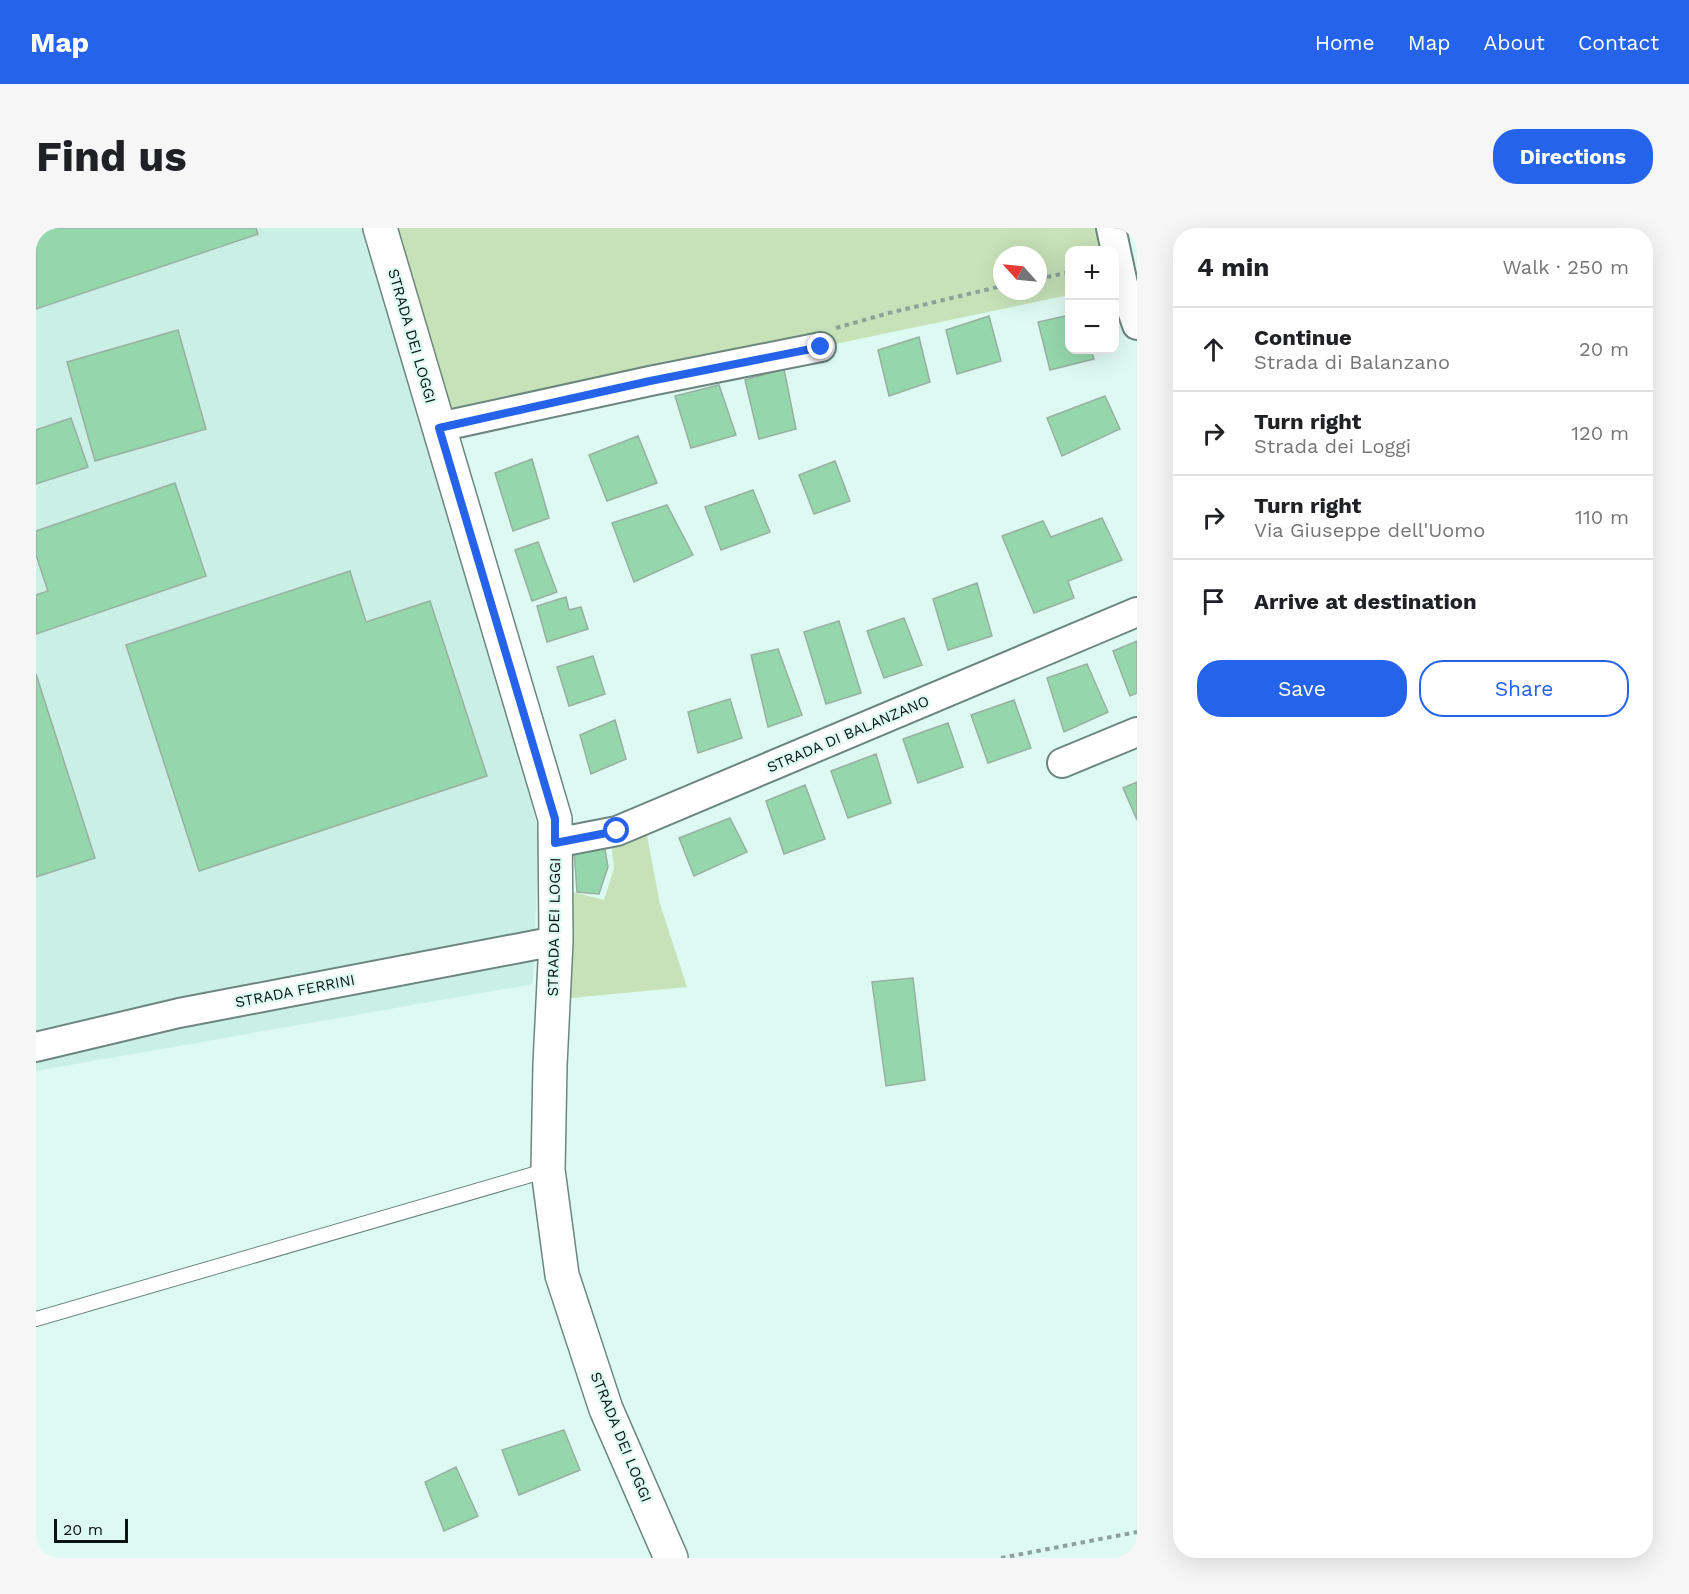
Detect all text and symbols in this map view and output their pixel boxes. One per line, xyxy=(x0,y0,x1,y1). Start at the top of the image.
text: Map xyxy=(30,26,89,59)
text: Home xyxy=(1315,30,1375,55)
text: Map xyxy=(1408,30,1451,55)
text: About xyxy=(1484,30,1545,55)
text: Contact xyxy=(1578,30,1659,55)
button: Directions xyxy=(1493,129,1653,184)
text: Find us xyxy=(36,132,187,181)
north arrow xyxy=(993,246,1047,300)
map controls xyxy=(1065,246,1119,354)
button: + xyxy=(1065,246,1119,300)
text: 4 min xyxy=(1197,252,1269,282)
text: Walk · 250 m xyxy=(1502,255,1629,279)
street label: STRADA DEI LOGGI xyxy=(384,267,440,405)
button: − xyxy=(1065,300,1119,354)
text: Continue xyxy=(1254,325,1352,350)
route end xyxy=(807,333,833,359)
icon: ahead xyxy=(1197,333,1230,366)
text: 20 m xyxy=(1579,337,1629,361)
text: Strada di Balanzano xyxy=(1254,350,1450,374)
text: Turn right xyxy=(1254,409,1361,434)
icon: right xyxy=(1197,417,1230,450)
text: 120 m xyxy=(1571,421,1629,445)
text: Strada dei Loggi xyxy=(1254,434,1411,458)
text: Turn right xyxy=(1254,493,1361,518)
icon: right xyxy=(1197,501,1230,534)
text: 110 m xyxy=(1575,505,1629,529)
text: Via Giuseppe dell'Uomo xyxy=(1254,518,1485,542)
icon: arrive xyxy=(1197,585,1230,618)
text: Arrive at destination xyxy=(1254,589,1477,614)
button: Save xyxy=(1197,660,1407,717)
button: Share xyxy=(1419,660,1629,717)
street label: STRADA DI BALANZANO xyxy=(764,692,932,776)
route start xyxy=(603,817,629,843)
street label: STRADA DEI LOGGI xyxy=(544,857,564,997)
street label: STRADA FERRINI xyxy=(234,971,356,1011)
street label: STRADA DEI LOGGI xyxy=(587,1369,655,1505)
scale bar xyxy=(54,1516,128,1544)
text: 20 m xyxy=(63,1520,103,1539)

